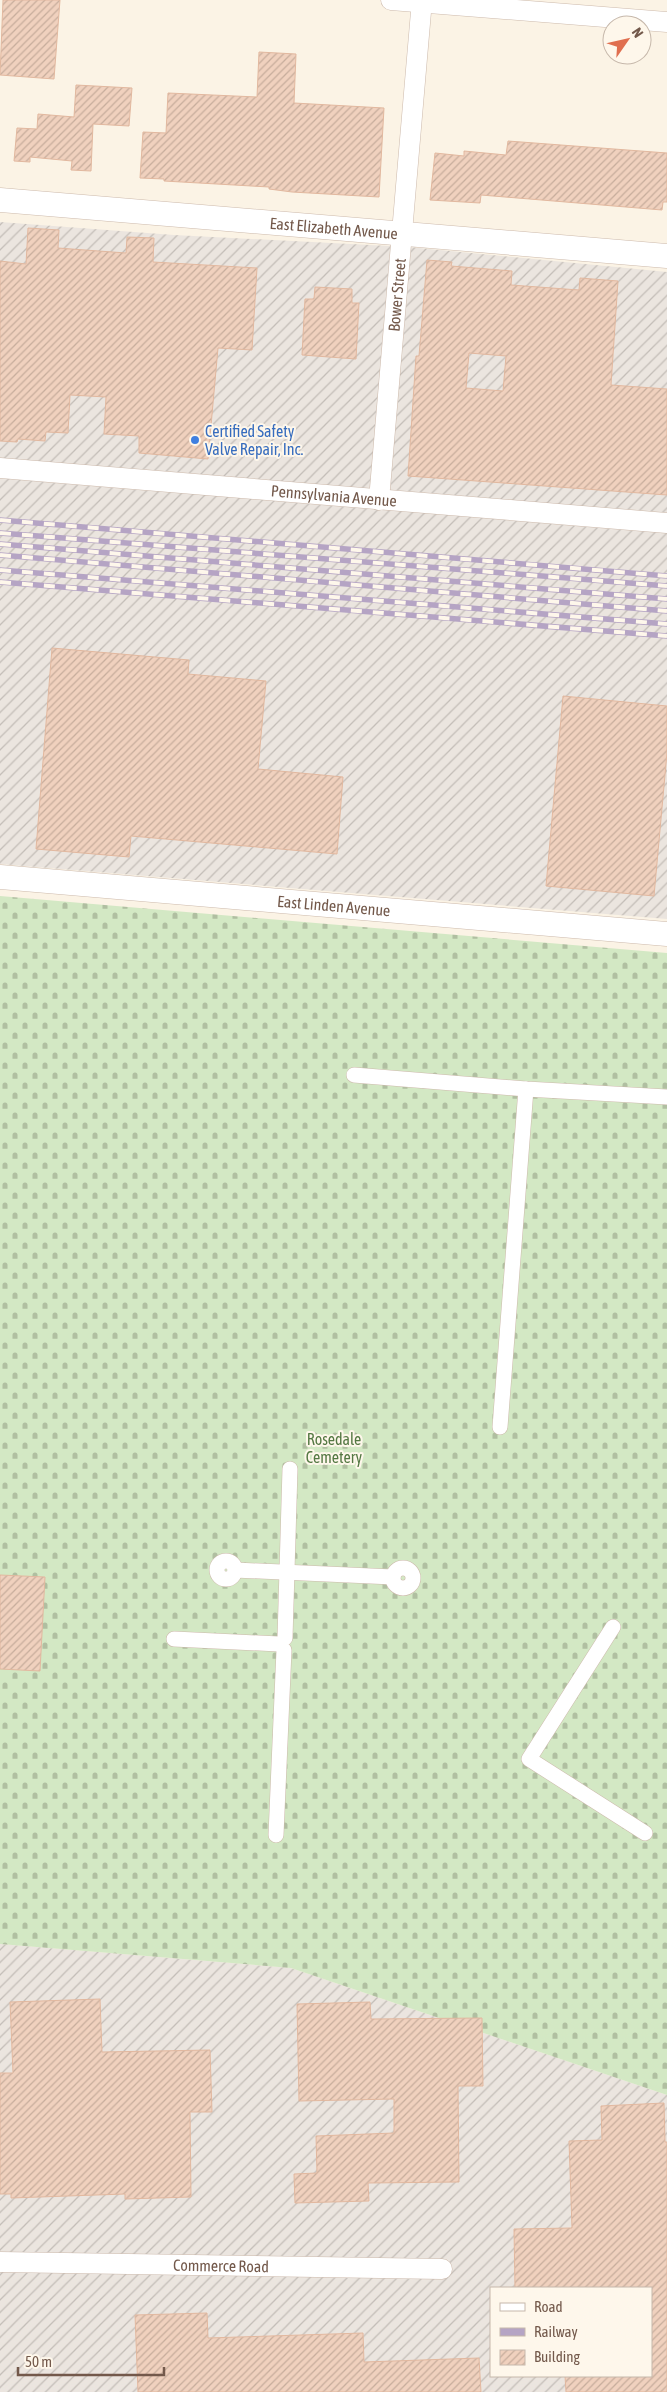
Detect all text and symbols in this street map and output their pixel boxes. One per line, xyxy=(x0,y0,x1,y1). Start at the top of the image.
north arrow xyxy=(602,15,652,65)
text: N xyxy=(629,25,647,41)
street label: East Elizabeth Avenue xyxy=(269,214,399,242)
street label: Bower Street xyxy=(385,257,409,332)
place label: Certified Safety Valve Repair, Inc. xyxy=(205,422,303,459)
marker: Certified Safety Valve Repair, Inc. xyxy=(189,434,201,446)
street label: Pennsylvania Avenue xyxy=(270,481,397,510)
street label: East Linden Avenue xyxy=(276,892,391,919)
park label: Rosedale Cemetery xyxy=(306,1430,363,1467)
street label: Commerce Road xyxy=(173,2256,269,2275)
legend xyxy=(490,2287,652,2377)
text: Road xyxy=(534,2298,563,2315)
text: Railway xyxy=(534,2323,578,2340)
scale bar xyxy=(18,2344,164,2376)
text: Building xyxy=(534,2348,580,2365)
text: 50 m xyxy=(25,2353,52,2370)

